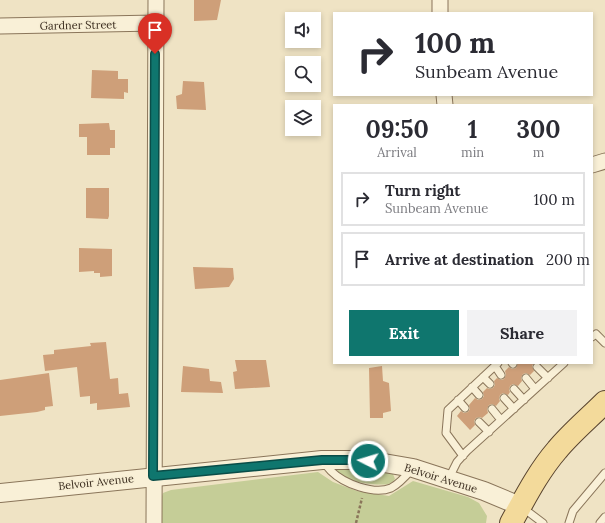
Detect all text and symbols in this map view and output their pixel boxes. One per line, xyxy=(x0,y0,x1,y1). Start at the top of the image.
map controls xyxy=(285,12,321,136)
button: sound xyxy=(285,12,321,48)
pin xyxy=(138,13,172,54)
street label: Gardner Street xyxy=(39,17,117,33)
icon: arrive xyxy=(144,19,166,41)
text: 100 m xyxy=(415,25,495,61)
icon: right xyxy=(349,28,401,80)
button: search xyxy=(285,56,321,92)
text: Sunbeam Avenue xyxy=(415,60,558,83)
button: layers xyxy=(285,100,321,136)
text: 09:50 xyxy=(365,114,429,145)
text: 1 xyxy=(468,114,478,145)
text: 300 xyxy=(517,114,561,145)
text: Arrival xyxy=(377,144,417,161)
text: min xyxy=(461,144,484,161)
text: m xyxy=(533,144,544,161)
text: Turn right xyxy=(385,181,461,200)
icon: right xyxy=(351,188,373,210)
text: 100 m xyxy=(534,190,575,209)
text: Sunbeam Avenue xyxy=(385,200,488,217)
icon: arrive xyxy=(351,248,373,270)
text: Arrive at destination xyxy=(385,250,534,269)
text: 200 m xyxy=(546,250,590,269)
button: Exit xyxy=(349,310,459,356)
button: Share xyxy=(467,310,577,356)
position arrow xyxy=(347,440,389,482)
street label: Belvoir Avenue xyxy=(403,460,479,496)
street label: Belvoir Avenue xyxy=(58,471,134,493)

